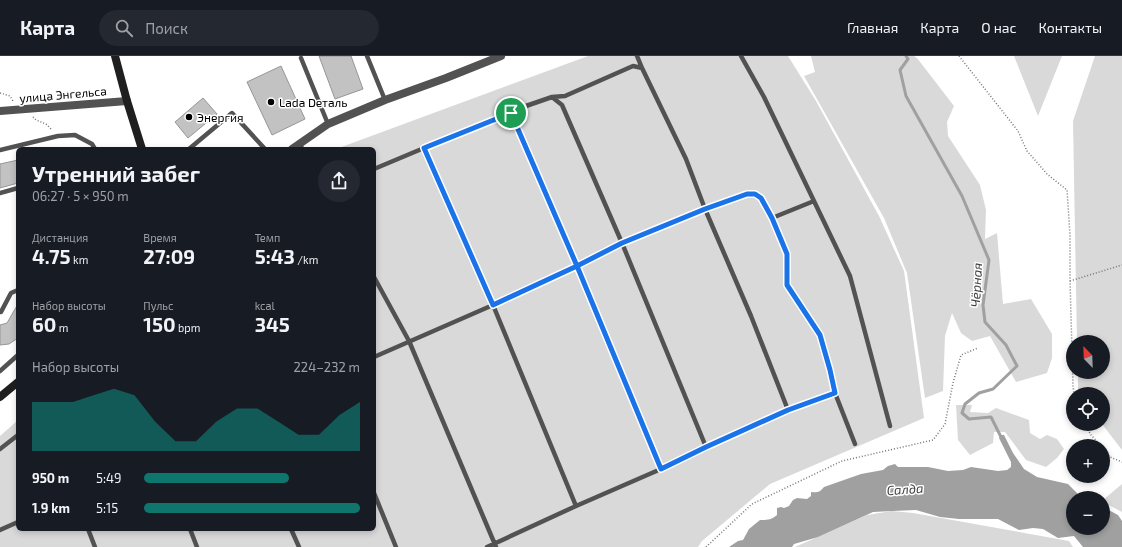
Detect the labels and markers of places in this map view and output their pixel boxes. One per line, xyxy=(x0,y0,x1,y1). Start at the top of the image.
place label: Lada Dеталь xyxy=(279,95,348,109)
pin xyxy=(494,96,528,130)
marker: Lada Dеталь xyxy=(266,97,276,107)
place label: Энергия xyxy=(197,110,244,124)
marker: Энергия xyxy=(184,112,194,122)

